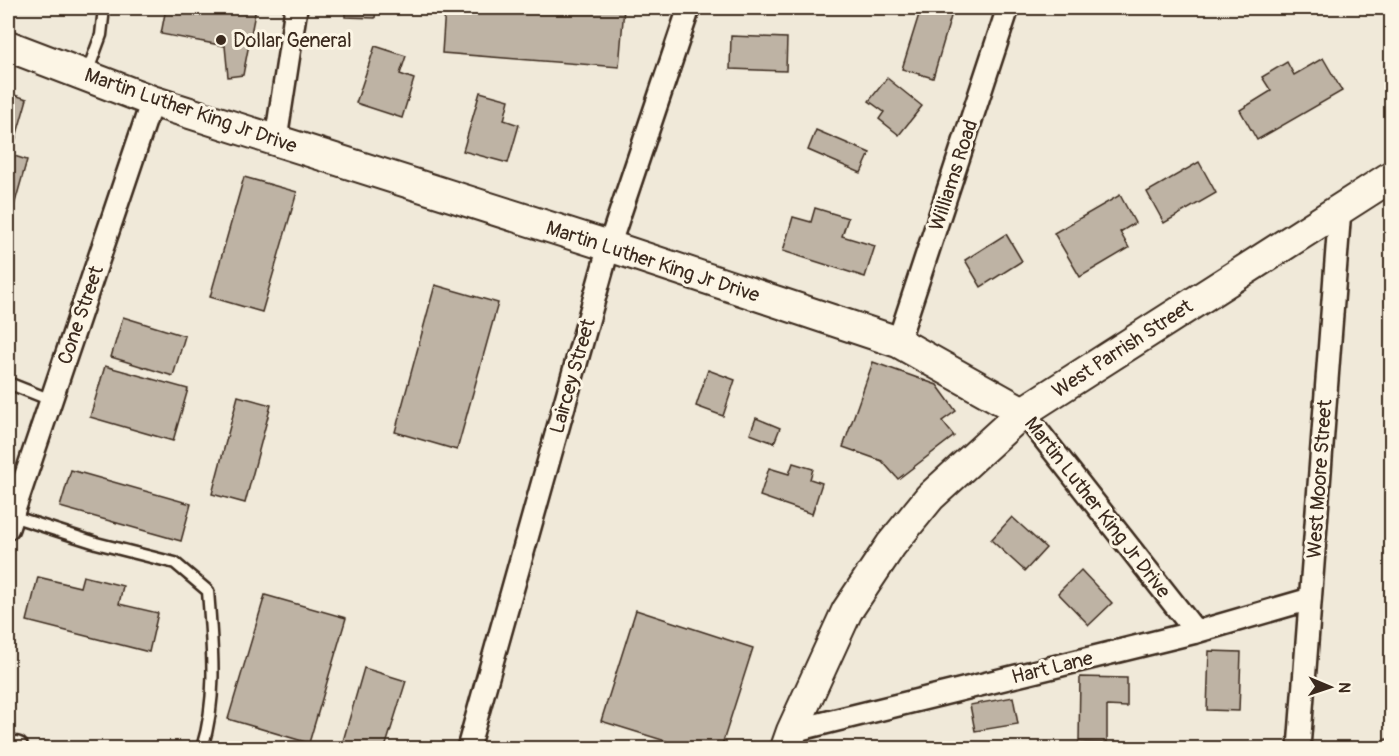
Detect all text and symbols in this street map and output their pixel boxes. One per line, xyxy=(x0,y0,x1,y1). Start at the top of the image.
place label: Dollar General xyxy=(233,28,352,53)
marker: Dollar General xyxy=(214,33,228,47)
street label: Martin Luther King Jr Drive xyxy=(81,62,300,159)
street label: Williams Road xyxy=(924,117,983,234)
street label: Martin Luther King Jr Drive xyxy=(543,215,763,308)
street label: Cone Street xyxy=(52,262,109,368)
street label: West Parrish Street xyxy=(1047,293,1198,403)
street label: Laircey Street xyxy=(544,315,601,437)
street label: West Moore Street xyxy=(1301,398,1338,559)
street label: Martin Luther King Jr Drive xyxy=(1019,412,1176,603)
street label: Hart Lane xyxy=(1009,645,1095,690)
north arrow xyxy=(1300,657,1360,717)
text: N xyxy=(1334,682,1354,693)

